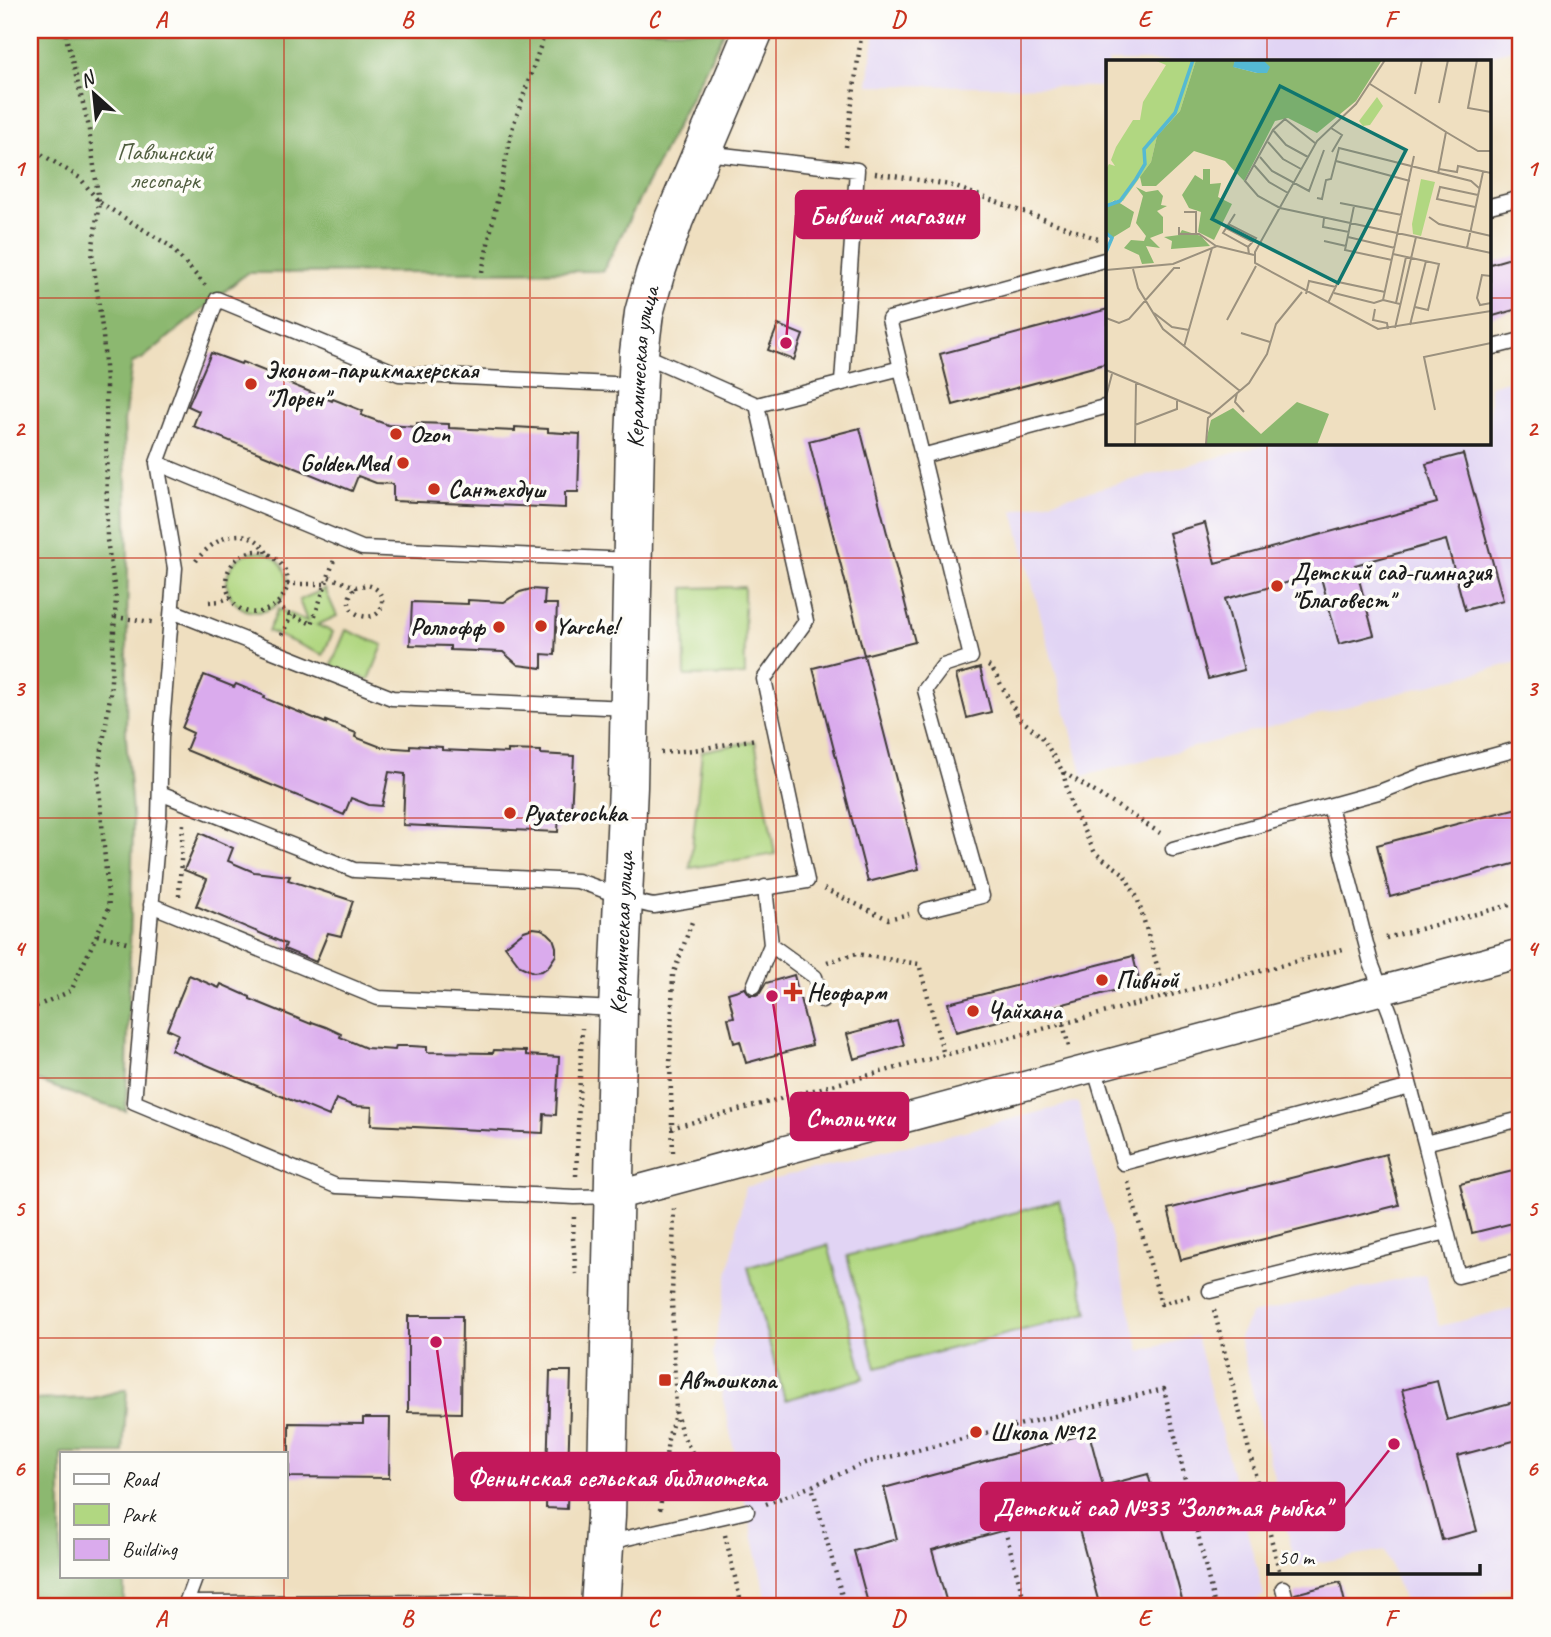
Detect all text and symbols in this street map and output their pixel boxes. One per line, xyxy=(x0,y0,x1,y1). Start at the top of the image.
text: A xyxy=(155,5,169,34)
text: B xyxy=(401,5,415,34)
text: C xyxy=(648,5,662,34)
text: D xyxy=(891,5,907,34)
text: E xyxy=(1138,5,1154,34)
text: F xyxy=(1385,5,1401,34)
north arrow xyxy=(60,60,130,130)
inset map xyxy=(1106,60,1492,444)
text: N xyxy=(76,65,100,93)
park label: Павлинский лесопарк xyxy=(117,137,215,195)
text: 1 xyxy=(14,154,27,183)
text: 1 xyxy=(1527,154,1540,183)
callout: Бывший магазин xyxy=(796,191,979,238)
text: Бывший магазин xyxy=(809,199,966,232)
street label: Керамическая улица xyxy=(620,281,666,448)
place label: Эконом-парикмахерская "Лорен" xyxy=(265,355,480,413)
marker: Эконом-парикмахерская "Лорен" xyxy=(243,376,259,392)
text: 2 xyxy=(14,414,27,443)
text: 2 xyxy=(1527,414,1540,443)
place label: Ozon xyxy=(410,419,451,449)
marker: Ozon xyxy=(388,426,404,442)
place label: GoldenMed xyxy=(300,448,393,478)
marker: GoldenMed xyxy=(395,455,411,471)
place label: Сантехдуш xyxy=(448,474,547,504)
marker: Сантехдуш xyxy=(426,481,442,497)
place label: Детский сад-гимназия "Благовест" xyxy=(1291,557,1493,615)
marker: Детский сад-гимназия "Благовест" xyxy=(1269,578,1285,594)
place label: Yarche! xyxy=(555,611,623,641)
place label: Роллофф xyxy=(410,612,487,642)
marker: Yarche! xyxy=(533,618,549,634)
marker: Роллофф xyxy=(491,619,507,635)
text: 3 xyxy=(14,674,27,703)
text: 3 xyxy=(1527,674,1540,703)
place label: Pyaterochka xyxy=(524,798,629,828)
marker: Pyaterochka xyxy=(502,805,518,821)
street label: Керамическая улица xyxy=(603,849,640,1015)
text: 4 xyxy=(14,934,27,963)
text: 4 xyxy=(1527,934,1540,963)
place label: Пивной xyxy=(1116,965,1180,995)
marker: Пивной xyxy=(1094,972,1110,988)
place label: Неофарм xyxy=(807,977,888,1007)
marker: Неофарм xyxy=(785,984,801,1000)
place label: Чайхана xyxy=(987,996,1063,1026)
marker: Чайхана xyxy=(965,1003,981,1019)
callout: Столички xyxy=(791,1093,908,1140)
text: Столички xyxy=(806,1101,897,1134)
text: 5 xyxy=(14,1194,26,1223)
text: 5 xyxy=(1527,1194,1539,1223)
place label: Автошкола xyxy=(679,1365,779,1395)
marker: Автошкола xyxy=(657,1372,673,1388)
place label: Школа №12 xyxy=(990,1417,1097,1447)
marker: Школа №12 xyxy=(968,1424,984,1440)
legend xyxy=(60,1452,287,1578)
callout: Фенинская сельская библиотека xyxy=(455,1453,779,1500)
text: 6 xyxy=(14,1454,27,1483)
text: 6 xyxy=(1527,1454,1540,1483)
text: Фенинская сельская библиотека xyxy=(468,1461,769,1494)
text: Road xyxy=(122,1466,161,1492)
callout: Детский сад №33 "Золотая рыбка" xyxy=(981,1483,1344,1530)
text: Детский сад №33 "Золотая рыбка" xyxy=(993,1491,1336,1524)
text: Park xyxy=(122,1502,157,1528)
scale bar xyxy=(1268,1532,1479,1576)
text: Building xyxy=(122,1536,179,1562)
text: 50 m xyxy=(1278,1544,1316,1570)
text: A xyxy=(155,1604,169,1633)
text: B xyxy=(401,1604,415,1633)
text: C xyxy=(648,1604,662,1633)
text: D xyxy=(891,1604,907,1633)
text: E xyxy=(1138,1604,1154,1633)
text: F xyxy=(1385,1604,1401,1633)

